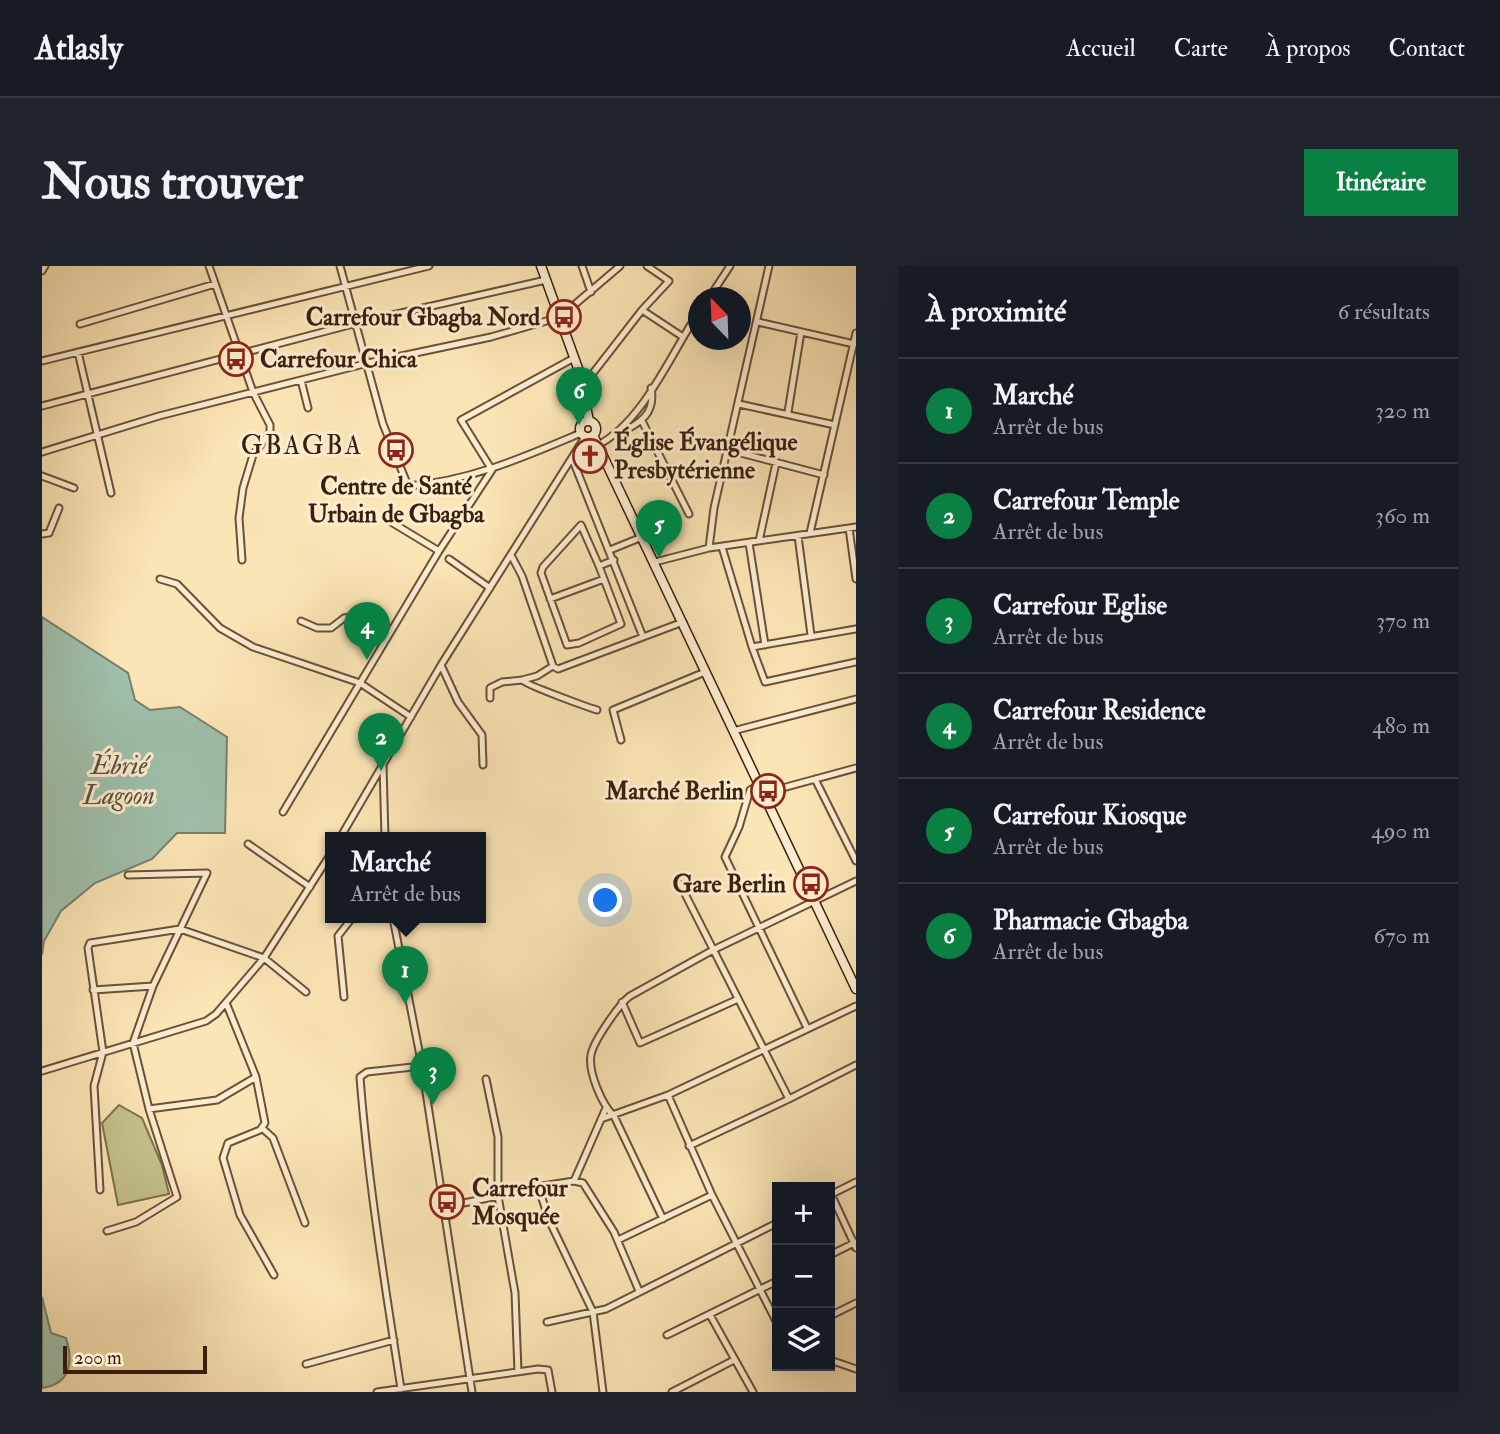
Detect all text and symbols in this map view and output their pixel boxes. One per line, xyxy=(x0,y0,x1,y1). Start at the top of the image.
text: Atlasly xyxy=(35,28,123,69)
text: Accueil xyxy=(1066,33,1136,64)
text: Carte xyxy=(1174,33,1228,64)
text: À propos xyxy=(1266,33,1351,64)
text: Contact xyxy=(1389,33,1465,64)
button: Itinéraire xyxy=(1304,149,1458,216)
text: Nous trouver xyxy=(42,152,303,213)
north arrow xyxy=(688,287,751,350)
text: À proximité xyxy=(926,293,1066,330)
text: 6 résultats xyxy=(1338,297,1430,326)
bus stop icon: Carrefour Gbagba Nord xyxy=(545,298,583,336)
place label: Carrefour Gbagba Nord xyxy=(306,302,540,333)
bus stop icon: Carrefour Chica xyxy=(217,340,255,378)
place label: Carrefour Chica xyxy=(260,344,418,375)
pin: 6 xyxy=(556,367,602,425)
text: Marché xyxy=(993,380,1073,412)
text: 1 xyxy=(945,396,953,425)
text: 320 m xyxy=(1375,396,1430,425)
text: Arrêt de bus xyxy=(993,412,1103,441)
place label: Église Évangélique Presbytérienne xyxy=(614,426,797,486)
district label: GBAGBA xyxy=(241,430,363,462)
bus stop icon: Centre de Santé Urbain de Gbagba xyxy=(377,431,415,469)
church icon: Église Évangélique Presbytérienne xyxy=(571,437,609,475)
place label: Centre de Santé Urbain de Gbagba xyxy=(308,471,485,530)
text: Carrefour Temple xyxy=(993,485,1180,517)
pin: 5 xyxy=(636,500,682,558)
text: 2 xyxy=(943,501,955,530)
text: 360 m xyxy=(1375,501,1430,530)
text: Arrêt de bus xyxy=(993,517,1103,546)
text: Carrefour Eglise xyxy=(993,590,1167,622)
pin: 4 xyxy=(344,602,390,660)
text: 3 xyxy=(945,606,953,635)
text: 370 m xyxy=(1376,606,1430,635)
text: Arrêt de bus xyxy=(993,622,1103,651)
text: Carrefour Residence xyxy=(993,695,1206,727)
text: 4 xyxy=(943,711,955,740)
text: 480 m xyxy=(1372,711,1430,740)
pin: 2 xyxy=(358,713,404,771)
text: Arrêt de bus xyxy=(993,727,1103,756)
water label: Ébrié Lagoon xyxy=(82,748,155,812)
bus stop icon: Marché Berlin xyxy=(749,772,787,810)
place label: Marché Berlin xyxy=(604,776,745,807)
text: Carrefour Kiosque xyxy=(993,800,1186,832)
text: 5 xyxy=(944,816,954,845)
text: 490 m xyxy=(1371,816,1430,845)
popup xyxy=(325,832,486,923)
text: Arrêt de bus xyxy=(993,832,1103,861)
text: Marché xyxy=(350,847,431,879)
bus stop icon: Gare Berlin xyxy=(792,865,830,903)
place label: Gare Berlin xyxy=(673,869,787,900)
text: Arrêt de bus xyxy=(350,879,461,908)
your location xyxy=(588,883,622,917)
text: Pharmacie Gbagba xyxy=(993,905,1188,937)
text: 6 xyxy=(943,921,955,950)
text: 670 m xyxy=(1373,921,1430,950)
text: Arrêt de bus xyxy=(993,937,1103,966)
pin: 1 xyxy=(382,946,428,1004)
pin: 3 xyxy=(410,1047,456,1105)
place label: Carrefour Mosquée xyxy=(471,1173,569,1232)
map controls xyxy=(772,1182,835,1371)
button: + xyxy=(772,1182,835,1245)
bus stop icon: Carrefour Mosquée xyxy=(428,1183,466,1221)
button: − xyxy=(772,1245,835,1308)
button: layers xyxy=(772,1308,835,1371)
scale bar xyxy=(63,1343,206,1375)
text: 200 m xyxy=(74,1346,122,1370)

